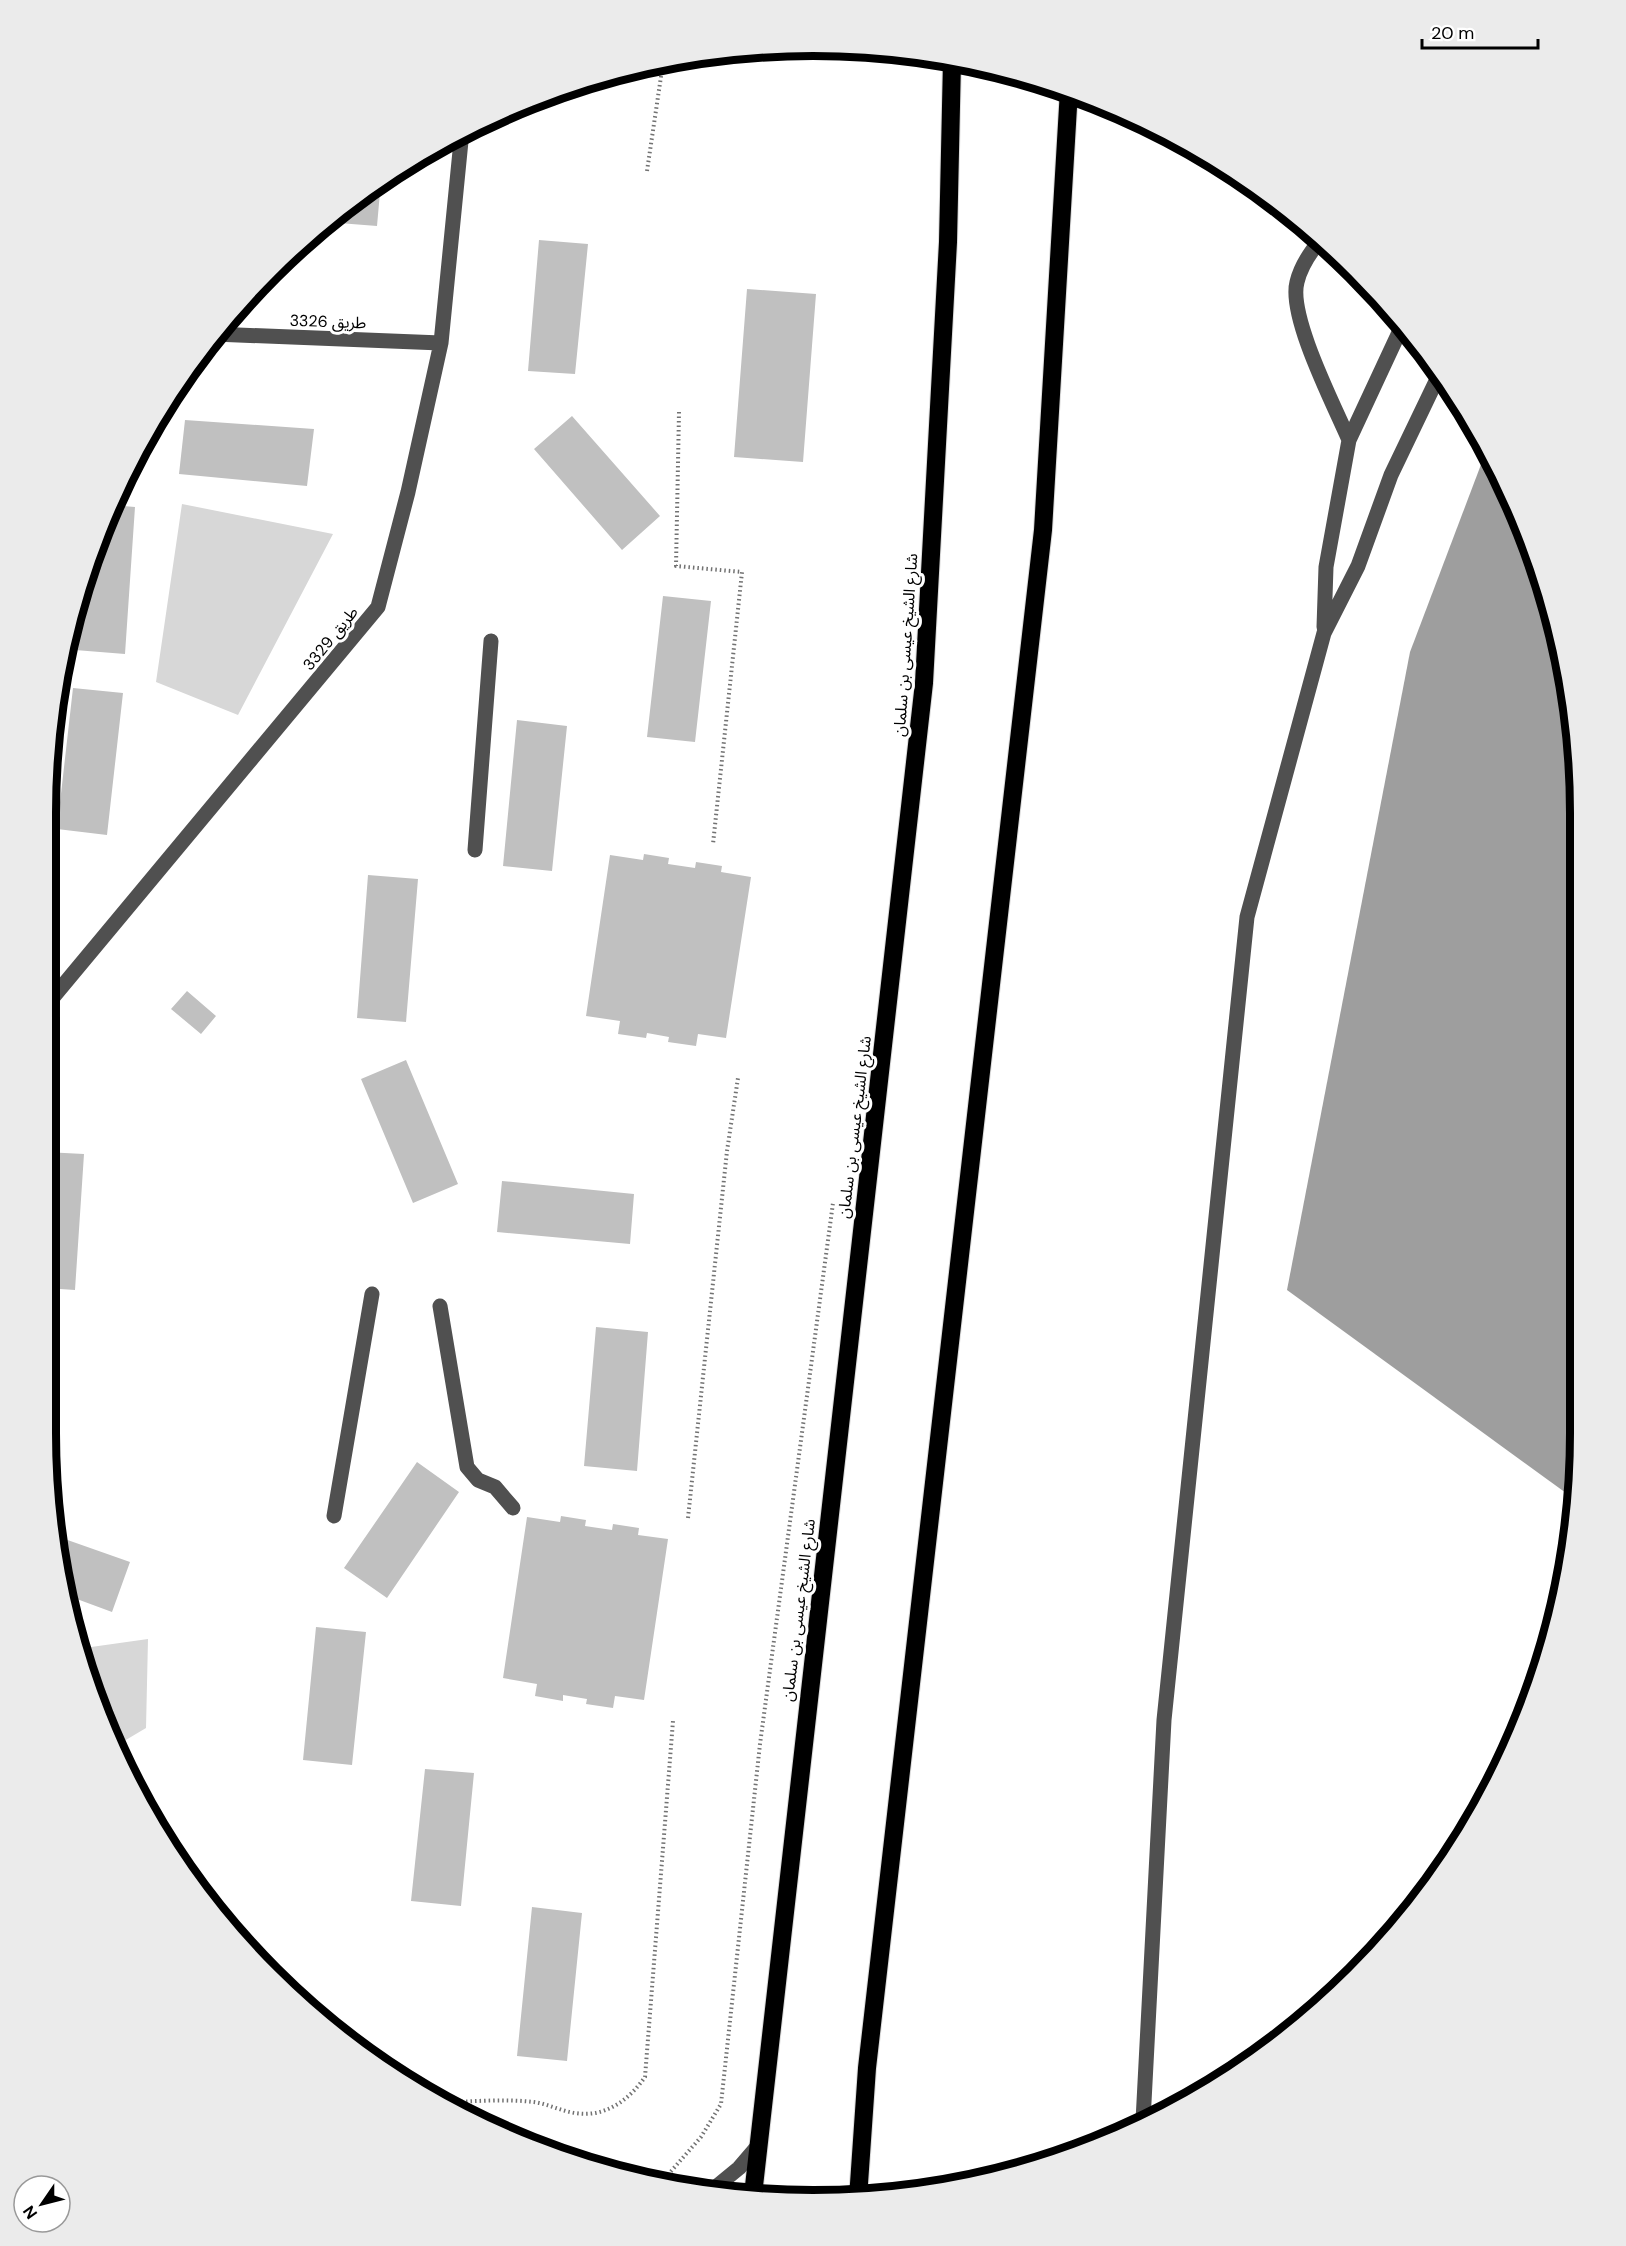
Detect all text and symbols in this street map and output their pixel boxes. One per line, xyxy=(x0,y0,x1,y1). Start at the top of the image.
scale bar xyxy=(1422,12,1538,50)
text: 20 m xyxy=(1431,21,1474,45)
street label: طريق 3326 xyxy=(289,310,367,333)
street label: شارع الشيخ عيسى بن سلمان xyxy=(889,553,924,738)
street label: طريق 3329 xyxy=(298,602,363,675)
street label: شارع الشيخ عيسى بن سلمان xyxy=(833,1035,878,1220)
street label: شارع الشيخ عيسى بن سلمان xyxy=(777,1518,822,1703)
north arrow xyxy=(12,2174,72,2234)
text: N xyxy=(18,2202,42,2223)

